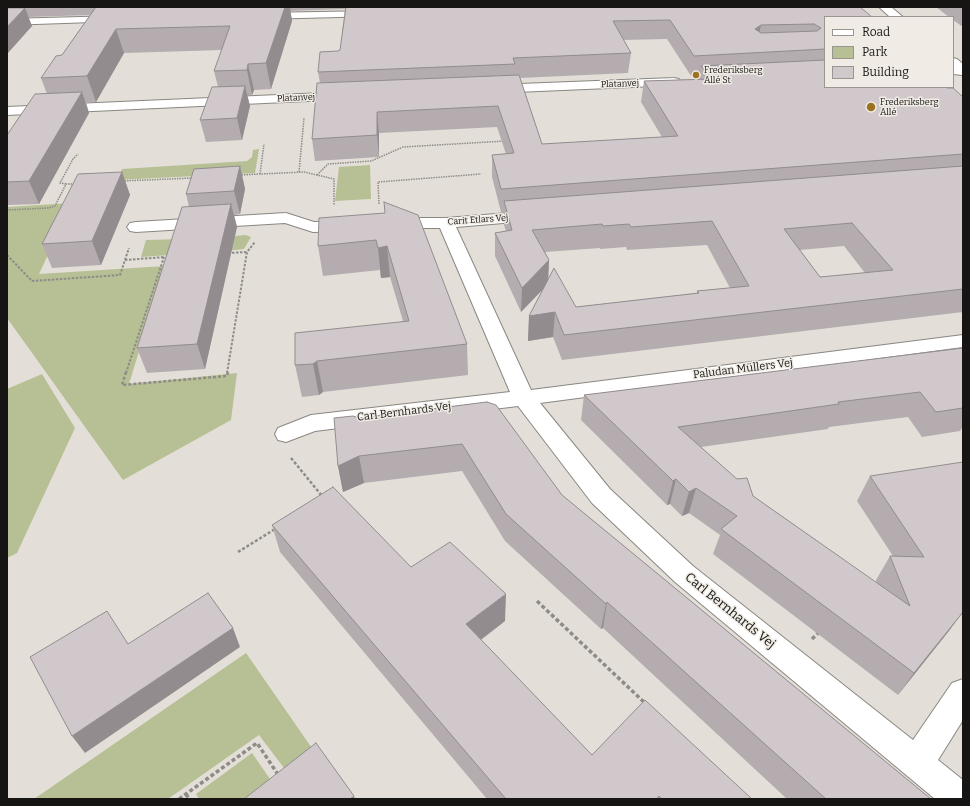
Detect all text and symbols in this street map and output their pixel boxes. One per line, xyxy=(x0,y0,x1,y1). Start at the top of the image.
legend xyxy=(824,16,954,88)
text: Road xyxy=(862,25,890,39)
text: Park xyxy=(862,45,887,59)
place label: Frederiksberg Allé St xyxy=(704,65,762,86)
text: Building xyxy=(862,65,909,79)
marker: Frederiksberg Allé St xyxy=(691,70,701,80)
street label: Platanvej xyxy=(601,78,639,90)
street label: Platanvej xyxy=(277,92,315,104)
place label: Frederiksberg Allé xyxy=(880,97,938,118)
marker: Frederiksberg Allé xyxy=(865,101,877,113)
street label: Carit Etlars Vej xyxy=(447,212,509,228)
street label: Paludan Müllers Vej xyxy=(692,356,794,382)
street label: Carl Bernhards Vej xyxy=(356,400,452,424)
street label: Carl Bernhards Vej xyxy=(682,570,778,652)

